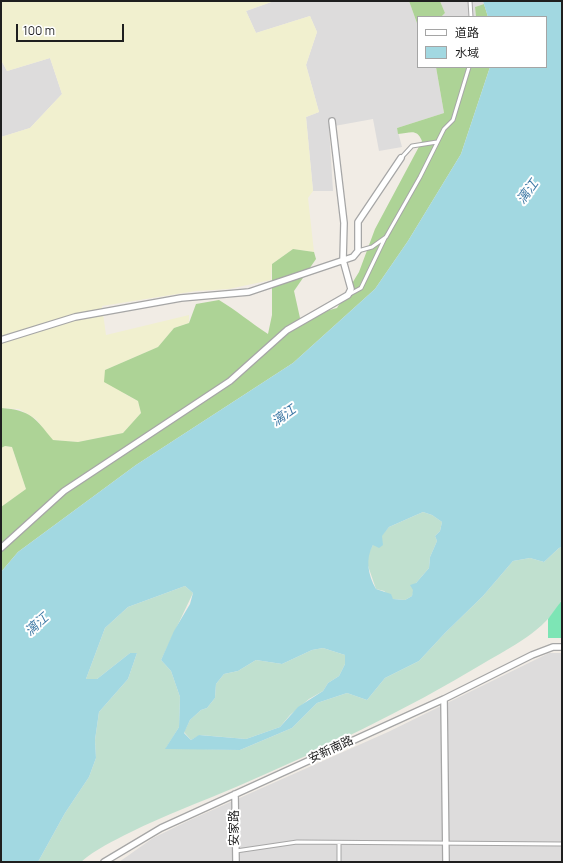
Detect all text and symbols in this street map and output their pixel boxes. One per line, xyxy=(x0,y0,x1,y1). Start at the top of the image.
scale bar xyxy=(18,16,126,42)
legend xyxy=(417,16,547,68)
text: 100 m xyxy=(23,22,55,39)
text: 道路 xyxy=(455,24,479,41)
text: 水域 xyxy=(455,44,479,61)
water label: 漓江 xyxy=(514,177,542,207)
water label: 漓江 xyxy=(269,402,299,430)
water label: 漓江 xyxy=(22,611,52,639)
street label: 安新南路 xyxy=(306,733,356,767)
street label: 安家路 xyxy=(228,810,242,846)

